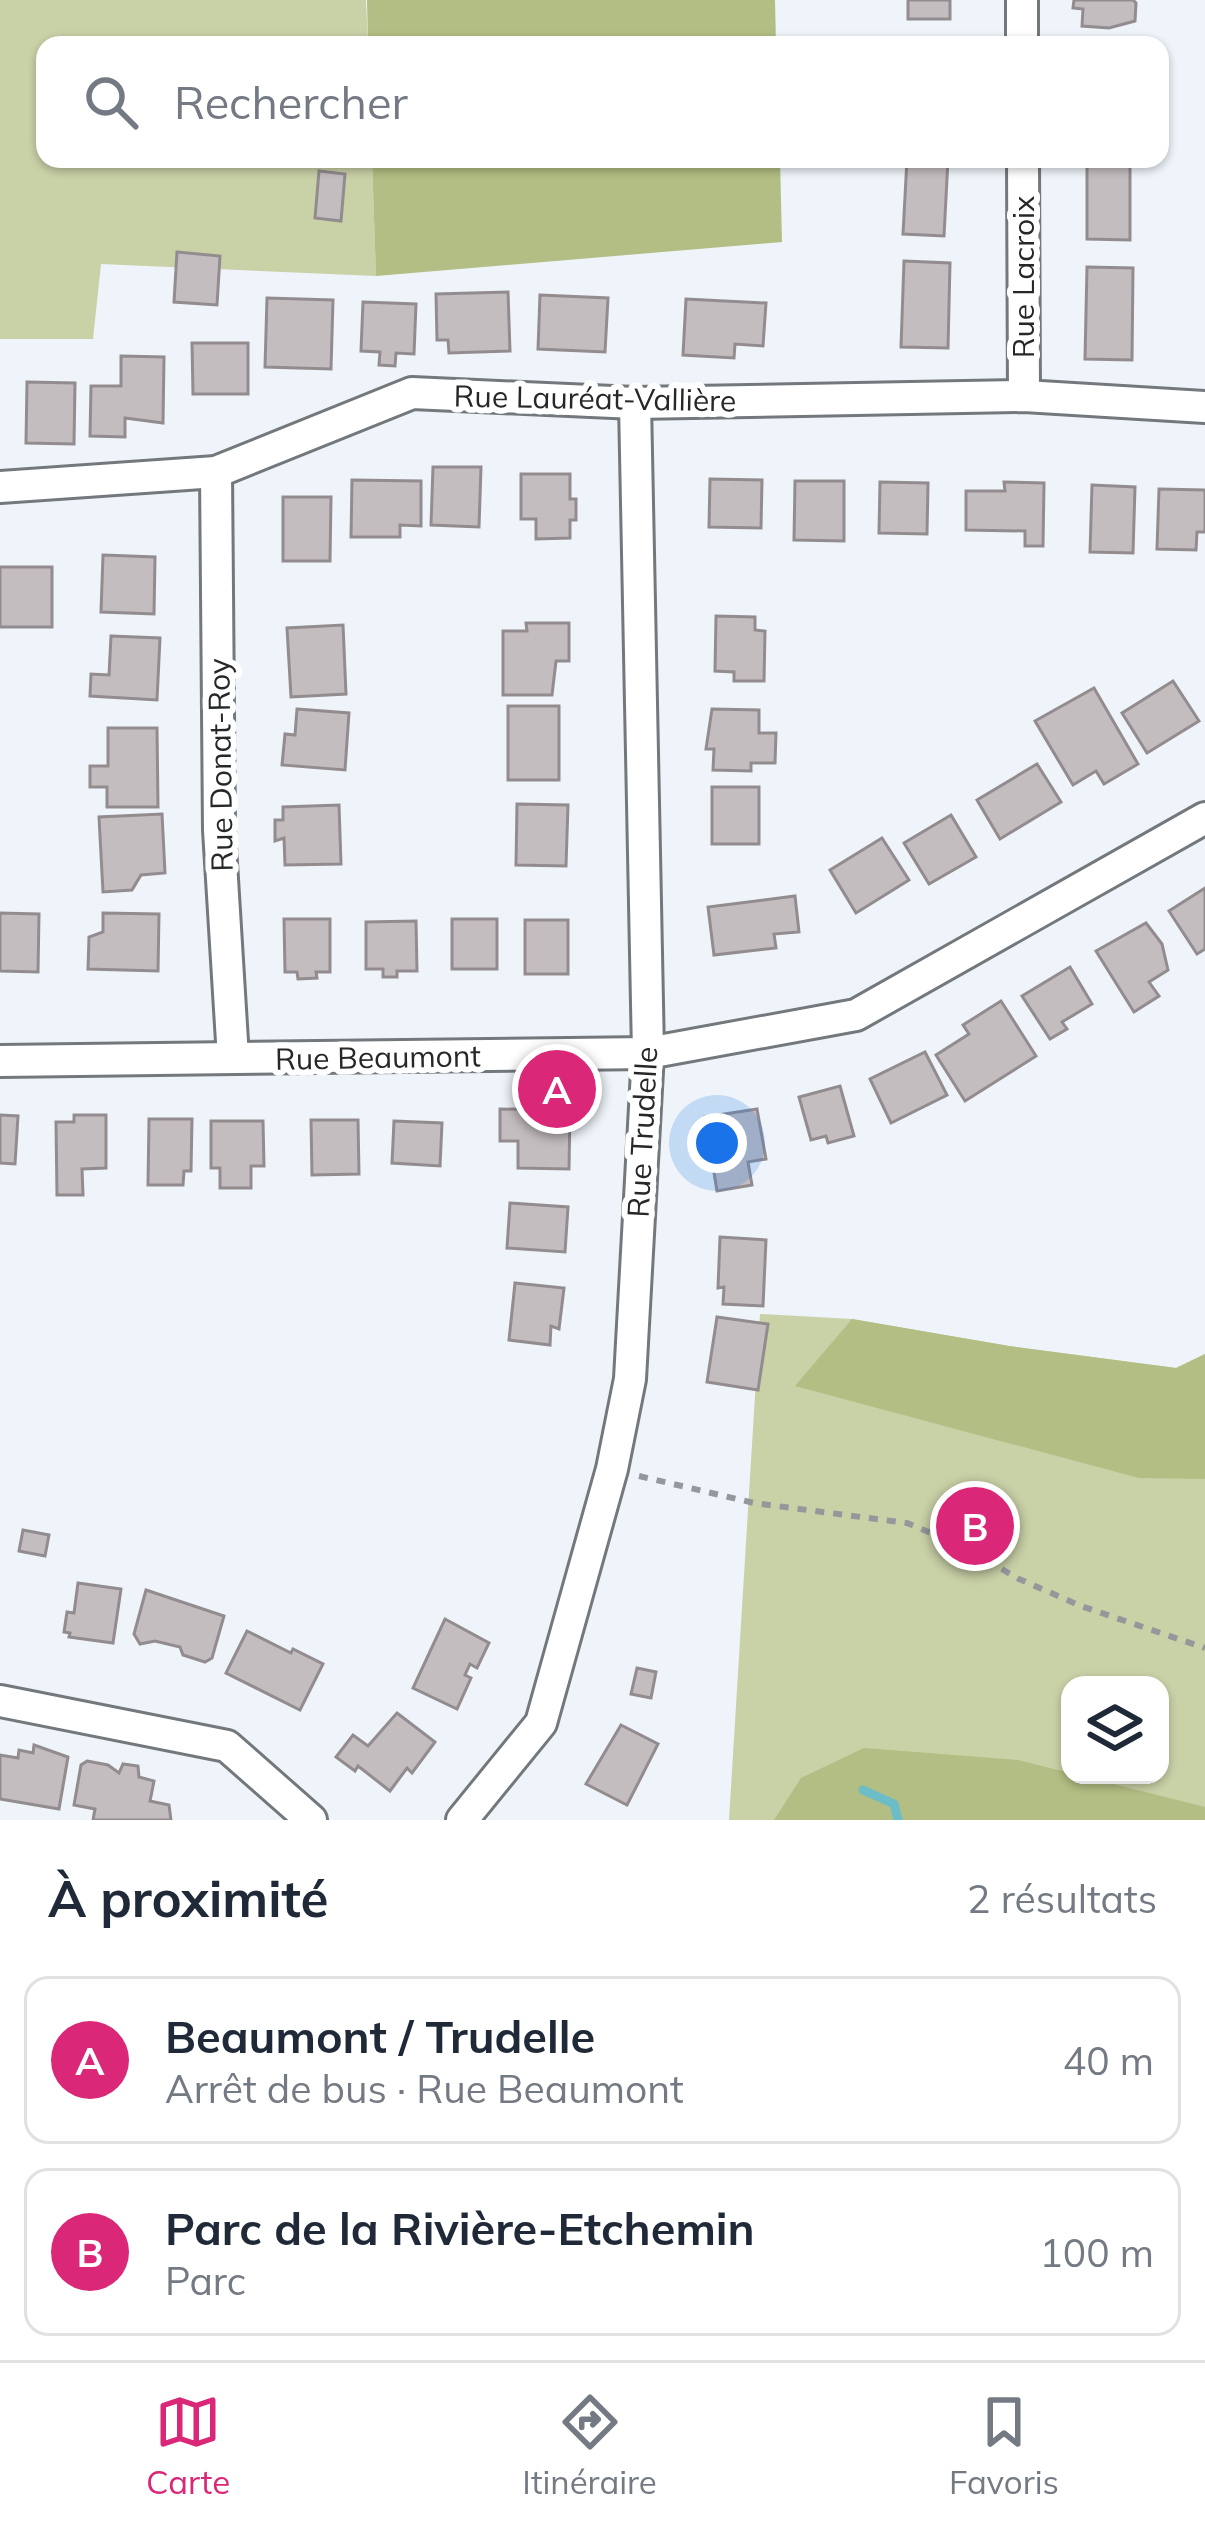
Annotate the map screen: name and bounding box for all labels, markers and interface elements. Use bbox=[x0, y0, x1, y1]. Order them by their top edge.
search box bbox=[36, 36, 1169, 168]
icon: search bbox=[78, 69, 144, 135]
text: Rechercher bbox=[174, 74, 408, 130]
street label: Rue Lacroix bbox=[1004, 196, 1042, 358]
street label: Rue Lauréat-Vallière bbox=[453, 377, 737, 419]
street label: Rue Donat-Roy bbox=[199, 658, 241, 872]
street label: Rue Beaumont bbox=[275, 1036, 481, 1078]
pin: A bbox=[518, 1044, 596, 1134]
street label: Rue Trudelle bbox=[619, 1046, 665, 1218]
your location bbox=[687, 1113, 747, 1173]
pin: B bbox=[936, 1481, 1014, 1571]
map controls bbox=[1061, 1676, 1169, 1784]
button: layers bbox=[1061, 1676, 1169, 1784]
text: À proximité bbox=[48, 1866, 329, 1930]
text: 2 résultats bbox=[967, 1874, 1157, 1923]
text: Beaumont / Trudelle bbox=[165, 2008, 595, 2064]
text: A bbox=[75, 2036, 105, 2085]
text: 40 m bbox=[1063, 2036, 1154, 2085]
text: Arrêt de bus · Rue Beaumont bbox=[165, 2064, 684, 2113]
text: Parc de la Rivière-Etchemin bbox=[165, 2200, 755, 2256]
text: B bbox=[77, 2228, 103, 2277]
text: 100 m bbox=[1039, 2228, 1154, 2277]
text: Parc bbox=[165, 2256, 246, 2305]
tab: Carte bbox=[146, 2389, 230, 2502]
tab: Itinéraire bbox=[522, 2389, 657, 2502]
tab: Favoris bbox=[949, 2389, 1059, 2502]

